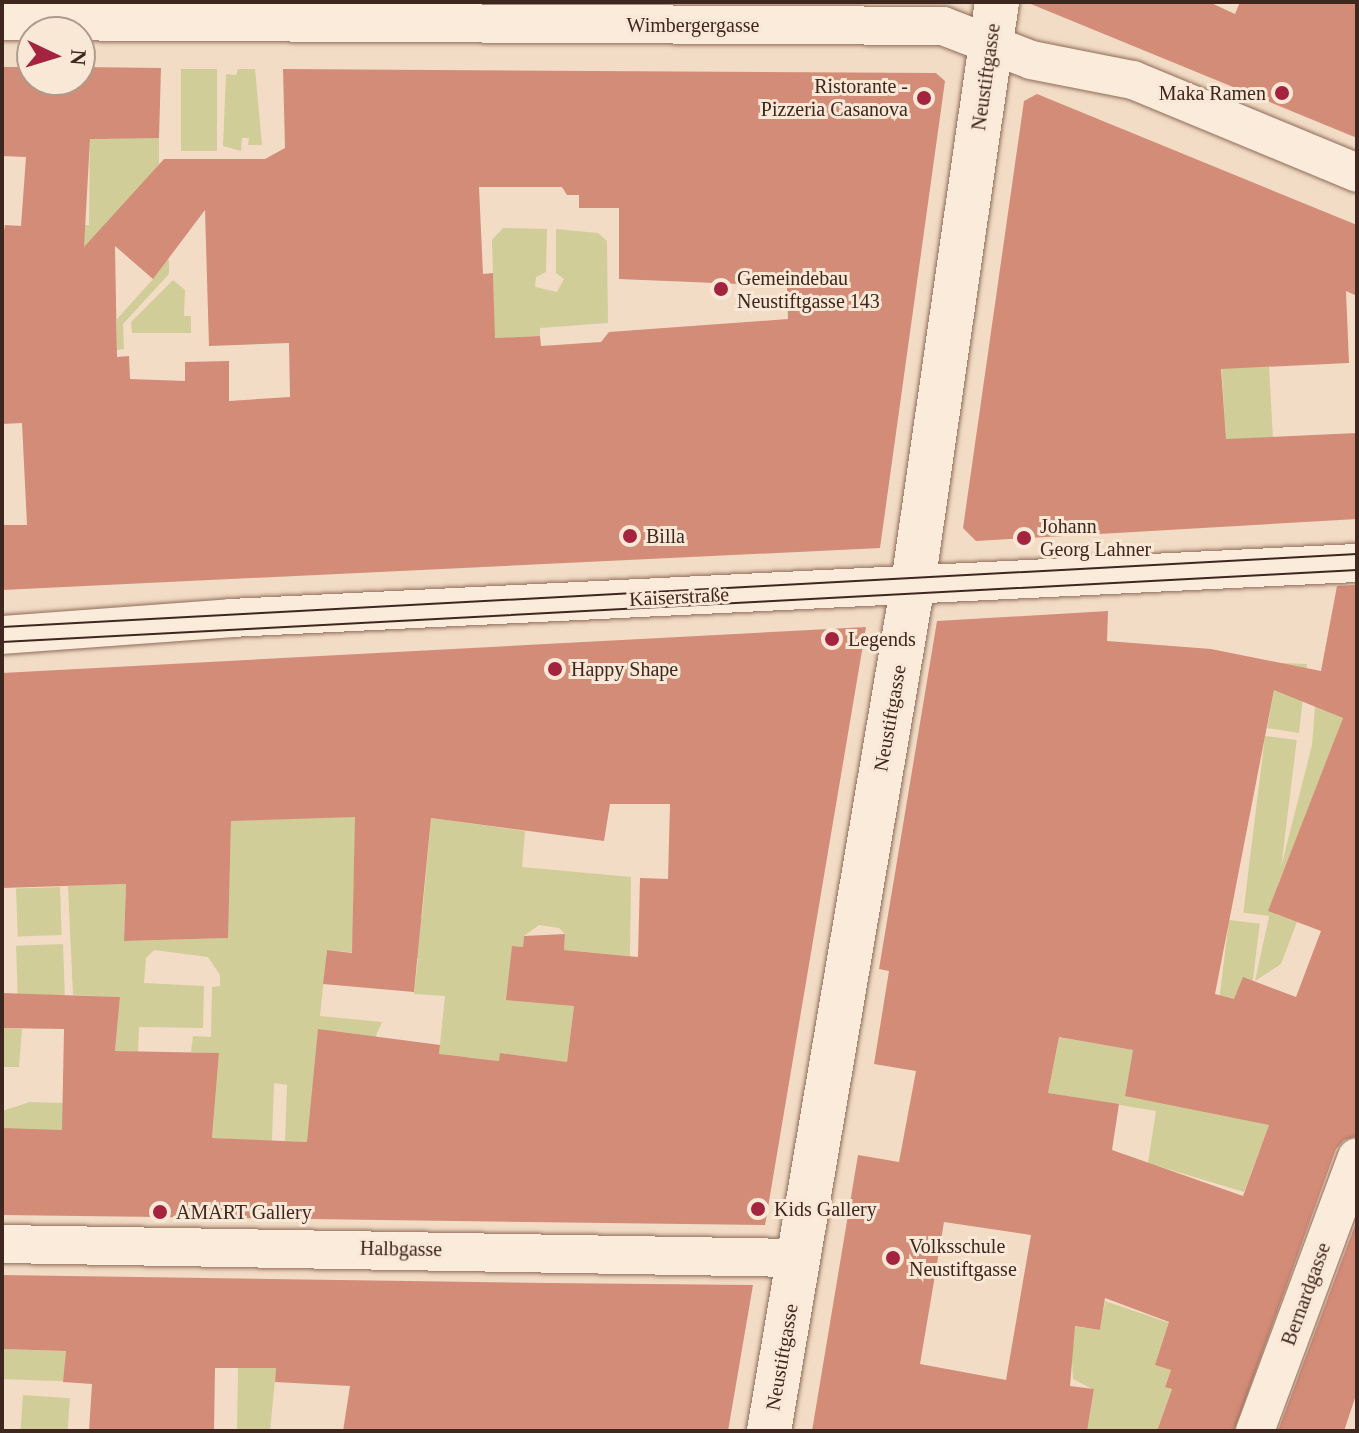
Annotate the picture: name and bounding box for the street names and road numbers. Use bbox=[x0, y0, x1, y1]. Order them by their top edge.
street label: Wimbergergasse bbox=[627, 13, 759, 37]
street label: Neustiftgasse bbox=[967, 22, 1005, 132]
street label: Kaiserstraße bbox=[628, 582, 730, 612]
street label: Neustiftgasse bbox=[869, 663, 911, 773]
street label: Halbgasse bbox=[360, 1236, 442, 1262]
street label: Bernardgasse bbox=[1276, 1239, 1336, 1349]
street label: Neustiftgasse bbox=[761, 1302, 803, 1412]

